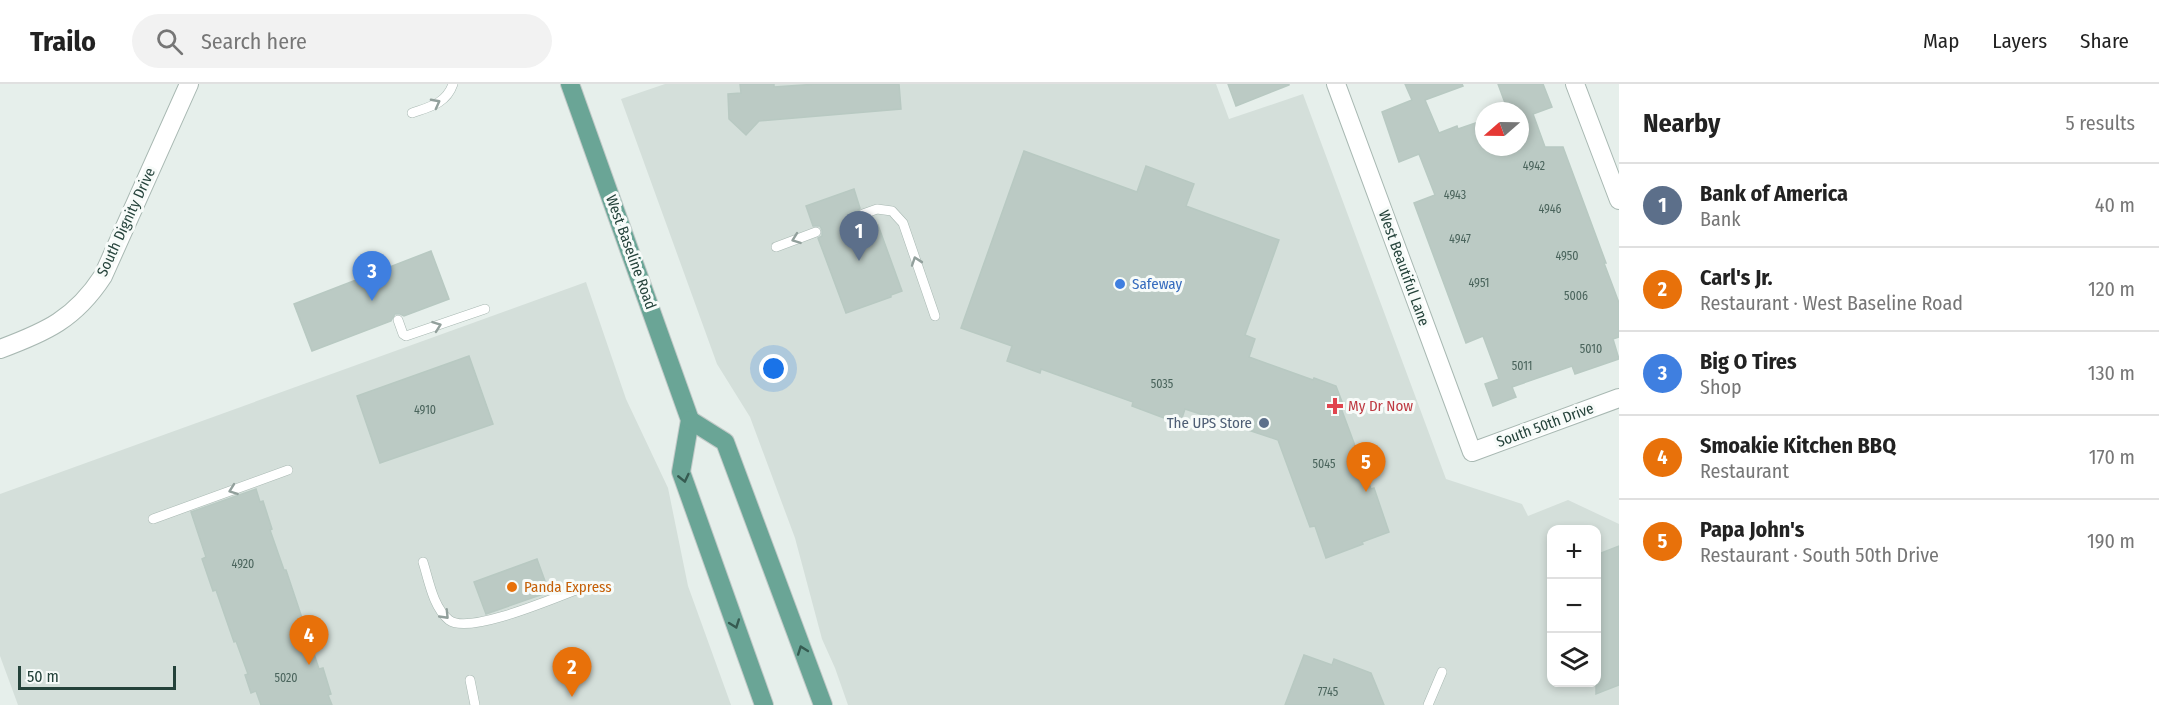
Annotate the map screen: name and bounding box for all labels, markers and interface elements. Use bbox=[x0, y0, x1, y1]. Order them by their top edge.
search box bbox=[132, 14, 552, 68]
text: Trailo bbox=[30, 25, 96, 58]
icon: search bbox=[153, 25, 186, 58]
text: Search here bbox=[201, 28, 307, 55]
text: Map bbox=[1923, 28, 1959, 54]
text: Layers bbox=[1992, 28, 2047, 54]
text: Share bbox=[2080, 28, 2129, 54]
one-way arrow bbox=[430, 99, 440, 110]
north arrow bbox=[1475, 102, 1529, 156]
text: Nearby bbox=[1643, 108, 1720, 139]
text: 5 results bbox=[2065, 111, 2135, 135]
house number: 4942 bbox=[1523, 159, 1545, 173]
street label: South Dignity Drive bbox=[93, 165, 159, 279]
text: Bank of America bbox=[1700, 180, 1848, 207]
house number: 4943 bbox=[1444, 188, 1466, 202]
street label: West Baseline Road bbox=[602, 192, 660, 312]
text: 1 bbox=[1658, 193, 1667, 217]
text: 40 m bbox=[2095, 193, 2135, 217]
house number: 4946 bbox=[1538, 202, 1562, 216]
text: Bank bbox=[1700, 207, 1741, 231]
street label: West Beautiful Lane bbox=[1375, 208, 1433, 328]
pin: 1 bbox=[840, 212, 878, 261]
one-way arrow bbox=[791, 232, 802, 245]
house number: 4947 bbox=[1449, 232, 1471, 246]
house number: 4950 bbox=[1555, 249, 1579, 263]
pin: 3 bbox=[352, 252, 392, 301]
one-way arrow bbox=[910, 256, 923, 267]
text: Carl's Jr. bbox=[1700, 264, 1773, 291]
place label: Safeway bbox=[1132, 275, 1182, 293]
house number: 4951 bbox=[1468, 276, 1490, 290]
marker: Safeway bbox=[1113, 277, 1127, 291]
text: 2 bbox=[1658, 277, 1667, 301]
text: 120 m bbox=[2088, 277, 2135, 301]
house number: 5006 bbox=[1564, 289, 1588, 303]
text: Restaurant · West Baseline Road bbox=[1700, 291, 1963, 315]
one-way arrow bbox=[431, 321, 442, 334]
house number: 5010 bbox=[1580, 342, 1602, 356]
text: Big O Tires bbox=[1700, 348, 1797, 375]
your location bbox=[759, 354, 788, 383]
house number: 5011 bbox=[1512, 359, 1532, 373]
text: 3 bbox=[1658, 361, 1667, 385]
text: 130 m bbox=[2088, 361, 2135, 385]
text: Shop bbox=[1700, 375, 1742, 399]
house number: 5035 bbox=[1151, 377, 1174, 391]
marker: My Dr Now bbox=[1326, 397, 1344, 415]
place label: My Dr Now bbox=[1348, 397, 1413, 415]
street label: South 50th Drive bbox=[1494, 399, 1596, 451]
house number: 4910 bbox=[414, 403, 436, 417]
place label: The UPS Store bbox=[1167, 414, 1252, 432]
marker: The UPS Store bbox=[1257, 416, 1271, 430]
text: Smoakie Kitchen BBQ bbox=[1700, 432, 1896, 459]
pin: 5 bbox=[1346, 442, 1386, 492]
text: 4 bbox=[1657, 445, 1668, 469]
text: 170 m bbox=[2089, 445, 2135, 469]
house number: 5045 bbox=[1313, 457, 1336, 471]
text: Restaurant bbox=[1700, 459, 1789, 483]
one-way arrow bbox=[677, 473, 690, 483]
one-way arrow bbox=[228, 483, 239, 496]
text: Papa John's bbox=[1700, 516, 1804, 543]
map controls bbox=[1547, 525, 1601, 687]
button: + bbox=[1547, 525, 1601, 579]
text: 5 bbox=[1658, 529, 1667, 553]
text: 190 m bbox=[2087, 529, 2135, 553]
text: Restaurant · South 50th Drive bbox=[1700, 543, 1939, 567]
house number: 4920 bbox=[232, 557, 254, 571]
place label: Panda Express bbox=[524, 578, 612, 596]
button: − bbox=[1547, 579, 1601, 633]
marker: Panda Express bbox=[505, 580, 519, 594]
one-way arrow bbox=[438, 608, 449, 618]
pin: 4 bbox=[290, 616, 328, 665]
one-way arrow bbox=[727, 618, 740, 629]
button: layers bbox=[1547, 633, 1601, 687]
one-way arrow bbox=[797, 645, 810, 656]
pin: 2 bbox=[552, 648, 592, 697]
scale bar bbox=[18, 663, 176, 690]
text: 50 m bbox=[27, 667, 59, 686]
house number: 5020 bbox=[274, 671, 298, 685]
house number: 7745 bbox=[1318, 685, 1339, 699]

